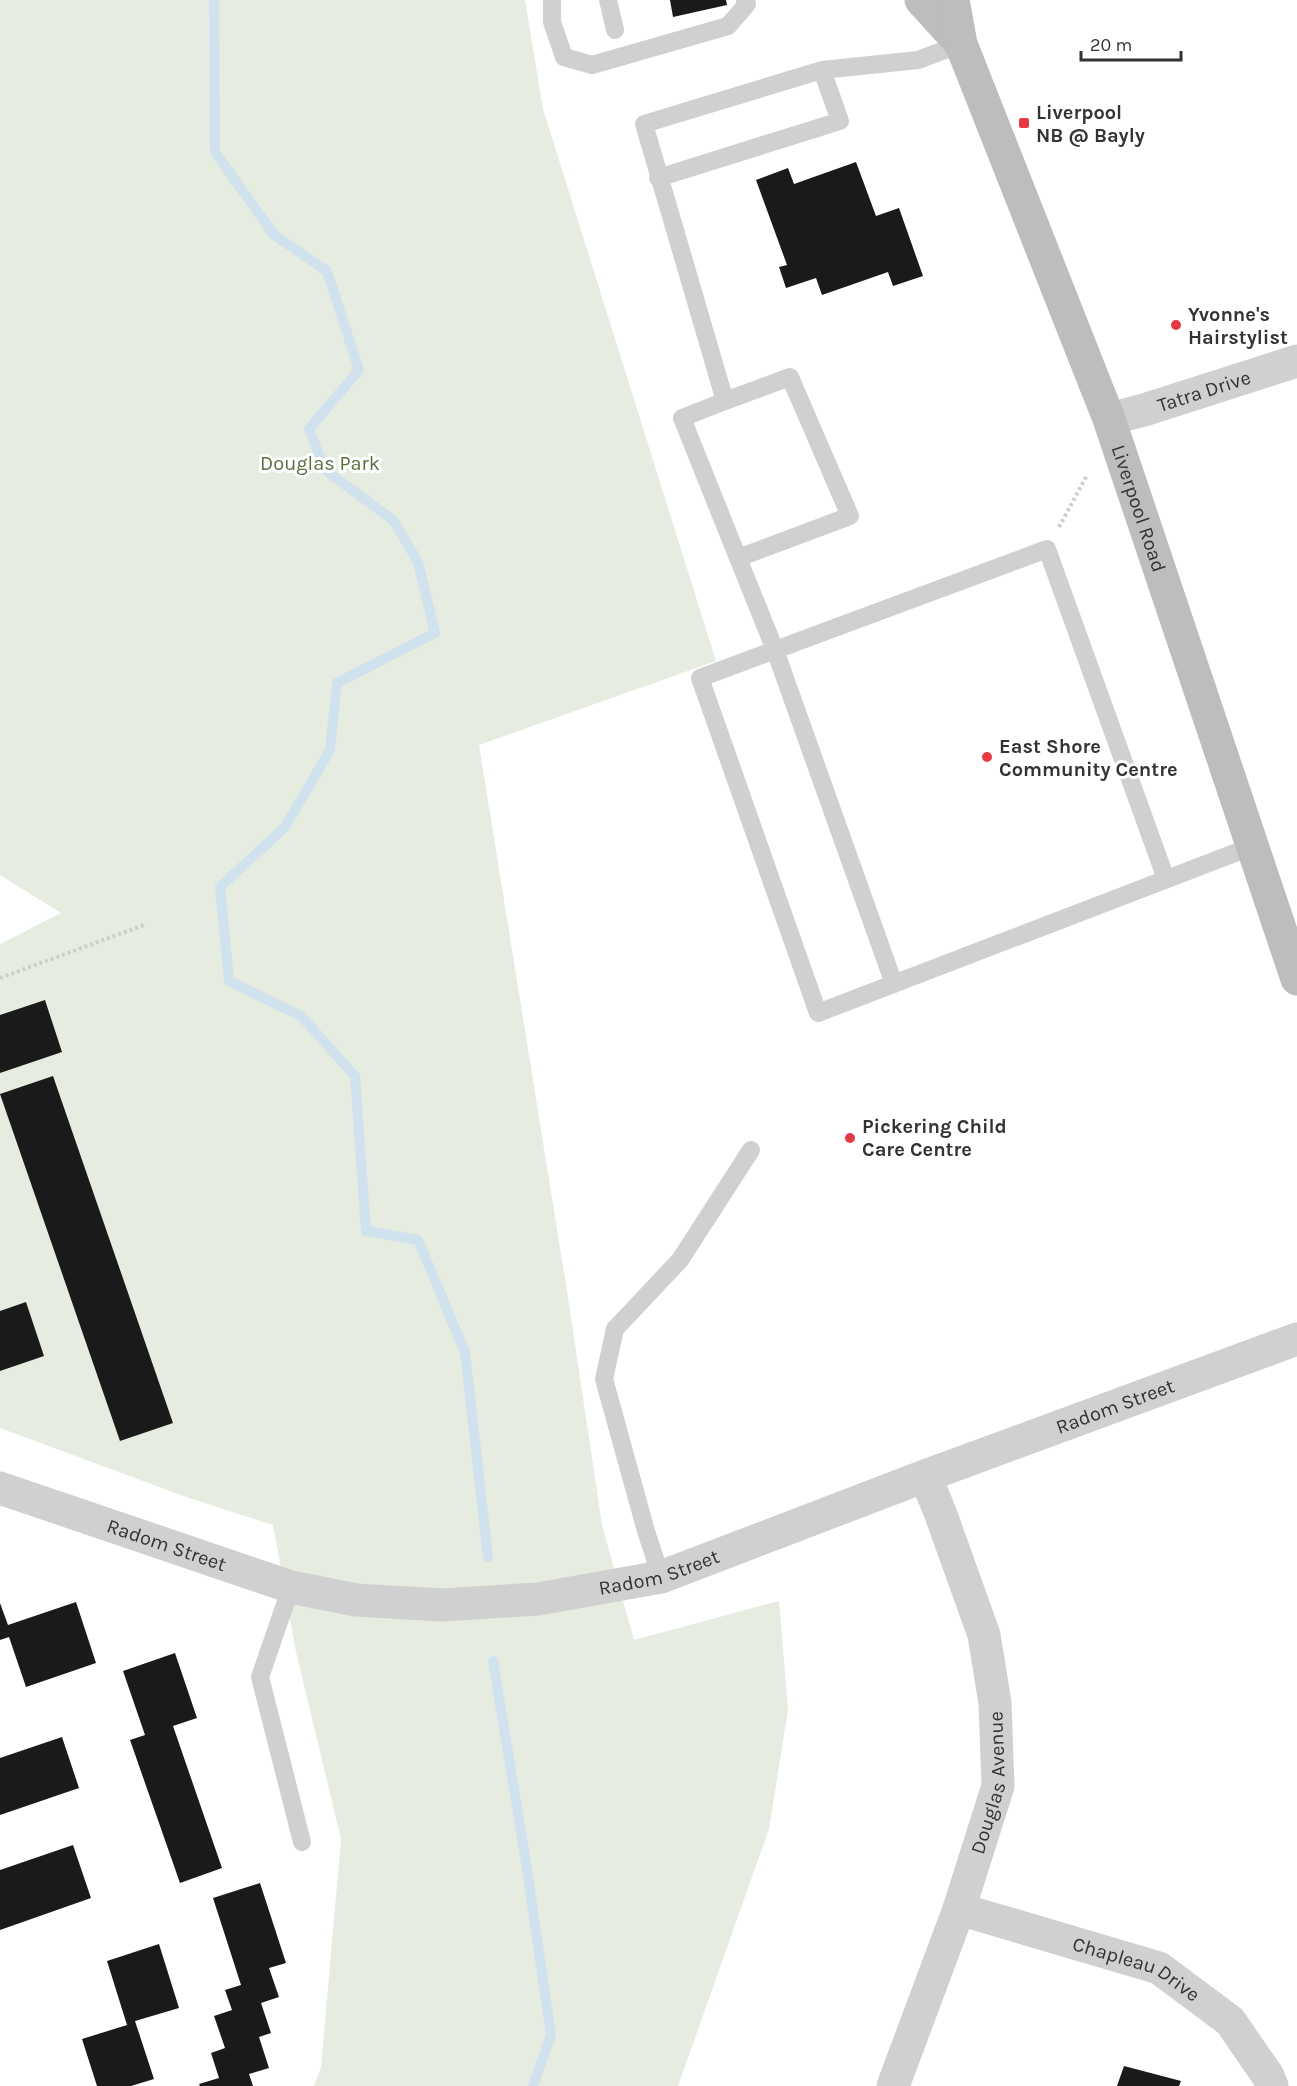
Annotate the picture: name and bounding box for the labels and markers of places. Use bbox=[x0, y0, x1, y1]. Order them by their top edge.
place label: Liverpool NB @ Bayly bbox=[1036, 101, 1145, 147]
marker: Liverpool NB @ Bayly bbox=[1017, 116, 1031, 130]
place label: Yvonne's Hairstylist bbox=[1188, 303, 1288, 349]
marker: Yvonne's Hairstylist bbox=[1169, 318, 1183, 332]
place label: East Shore Community Centre bbox=[999, 735, 1178, 781]
marker: East Shore Community Centre bbox=[980, 750, 994, 764]
place label: Pickering Child Care Centre bbox=[862, 1115, 1007, 1161]
marker: Pickering Child Care Centre bbox=[843, 1131, 857, 1145]

